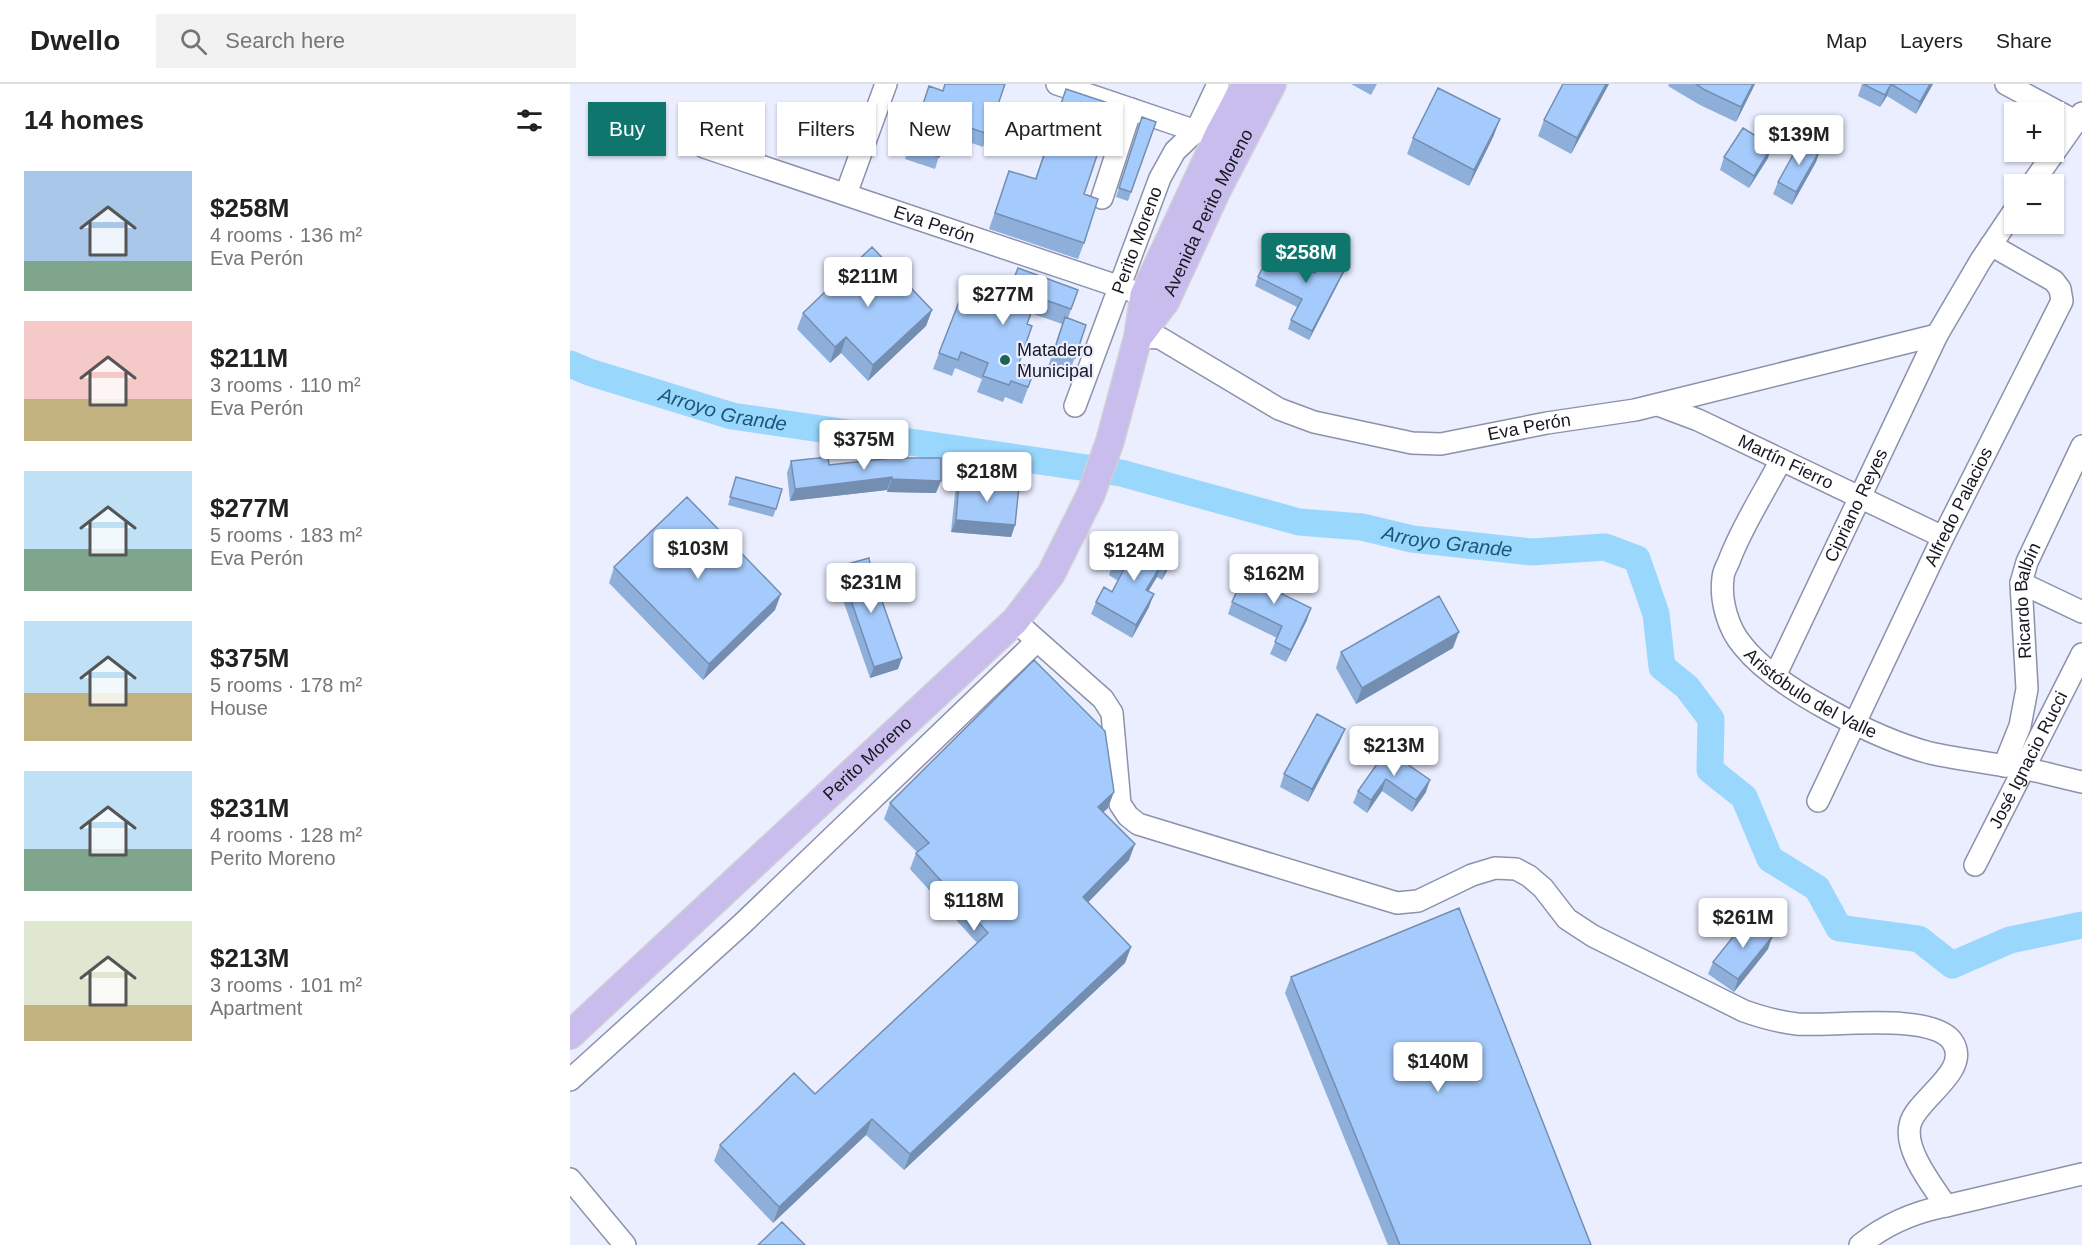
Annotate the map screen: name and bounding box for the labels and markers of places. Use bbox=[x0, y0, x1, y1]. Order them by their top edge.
pin: $139M bbox=[1757, 115, 1841, 166]
pin: $258M bbox=[1264, 233, 1348, 284]
pin: $211M bbox=[826, 257, 910, 308]
pin: $277M bbox=[961, 275, 1045, 326]
place label: Matadero Municipal bbox=[1017, 340, 1093, 381]
marker: Matadero Municipal bbox=[998, 353, 1012, 367]
pin: $375M bbox=[822, 420, 906, 471]
pin: $218M bbox=[945, 452, 1029, 503]
pin: $103M bbox=[656, 529, 740, 580]
pin: $124M bbox=[1092, 531, 1176, 582]
pin: $162M bbox=[1232, 554, 1316, 605]
pin: $231M bbox=[829, 563, 913, 614]
pin: $213M bbox=[1352, 726, 1436, 777]
pin: $118M bbox=[932, 881, 1016, 932]
pin: $261M bbox=[1701, 898, 1785, 949]
pin: $140M bbox=[1396, 1042, 1480, 1093]

